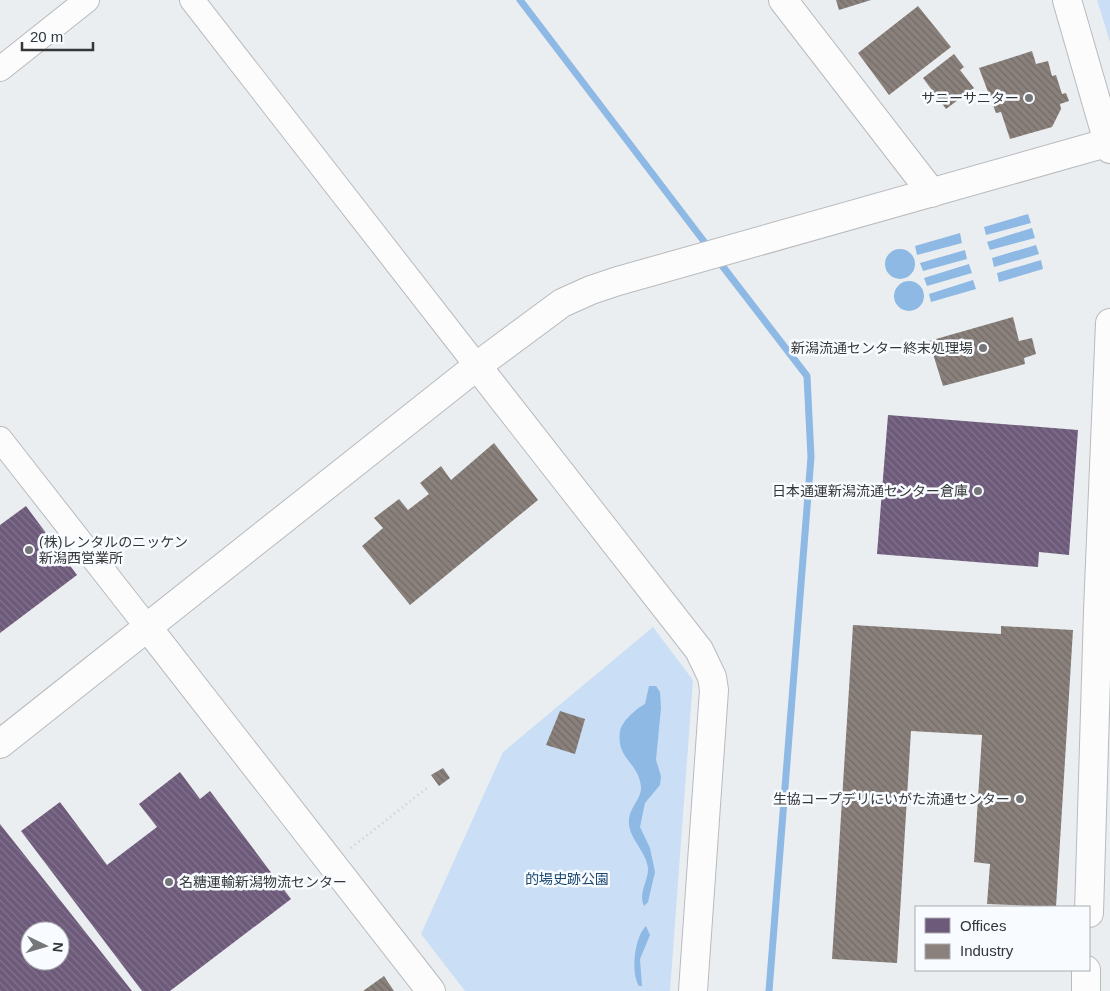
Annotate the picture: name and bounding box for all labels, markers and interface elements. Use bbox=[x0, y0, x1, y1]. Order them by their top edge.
scale bar bbox=[22, 20, 94, 52]
text: 20 m bbox=[30, 28, 63, 45]
place label: サニーサニター bbox=[921, 90, 1019, 106]
marker: サニーサニター bbox=[1023, 92, 1035, 104]
place label: 新潟流通センター終末処理場 bbox=[791, 340, 973, 356]
marker: 新潟流通センター終末処理場 bbox=[977, 342, 989, 354]
place label: 日本通運新潟流通センター倉庫 bbox=[772, 483, 968, 499]
marker: 日本通運新潟流通センター倉庫 bbox=[972, 485, 984, 497]
place label: (株)レンタルのニッケン 新潟西営業所 bbox=[39, 534, 188, 566]
marker: (株)レンタルのニッケン 新潟西営業所 bbox=[23, 544, 35, 556]
place label: 生協コープデリにいがた流通センター bbox=[773, 791, 1010, 807]
marker: 生協コープデリにいがた流通センター bbox=[1014, 793, 1026, 805]
park label: 的場史跡公園 bbox=[525, 871, 609, 887]
place label: 名糖運輸新潟物流センター bbox=[179, 874, 347, 890]
marker: 名糖運輸新潟物流センター bbox=[163, 876, 175, 888]
legend bbox=[915, 906, 1090, 971]
text: Offices bbox=[960, 917, 1006, 934]
north arrow bbox=[20, 921, 70, 971]
text: N bbox=[50, 941, 66, 953]
text: Industry bbox=[960, 942, 1014, 959]

